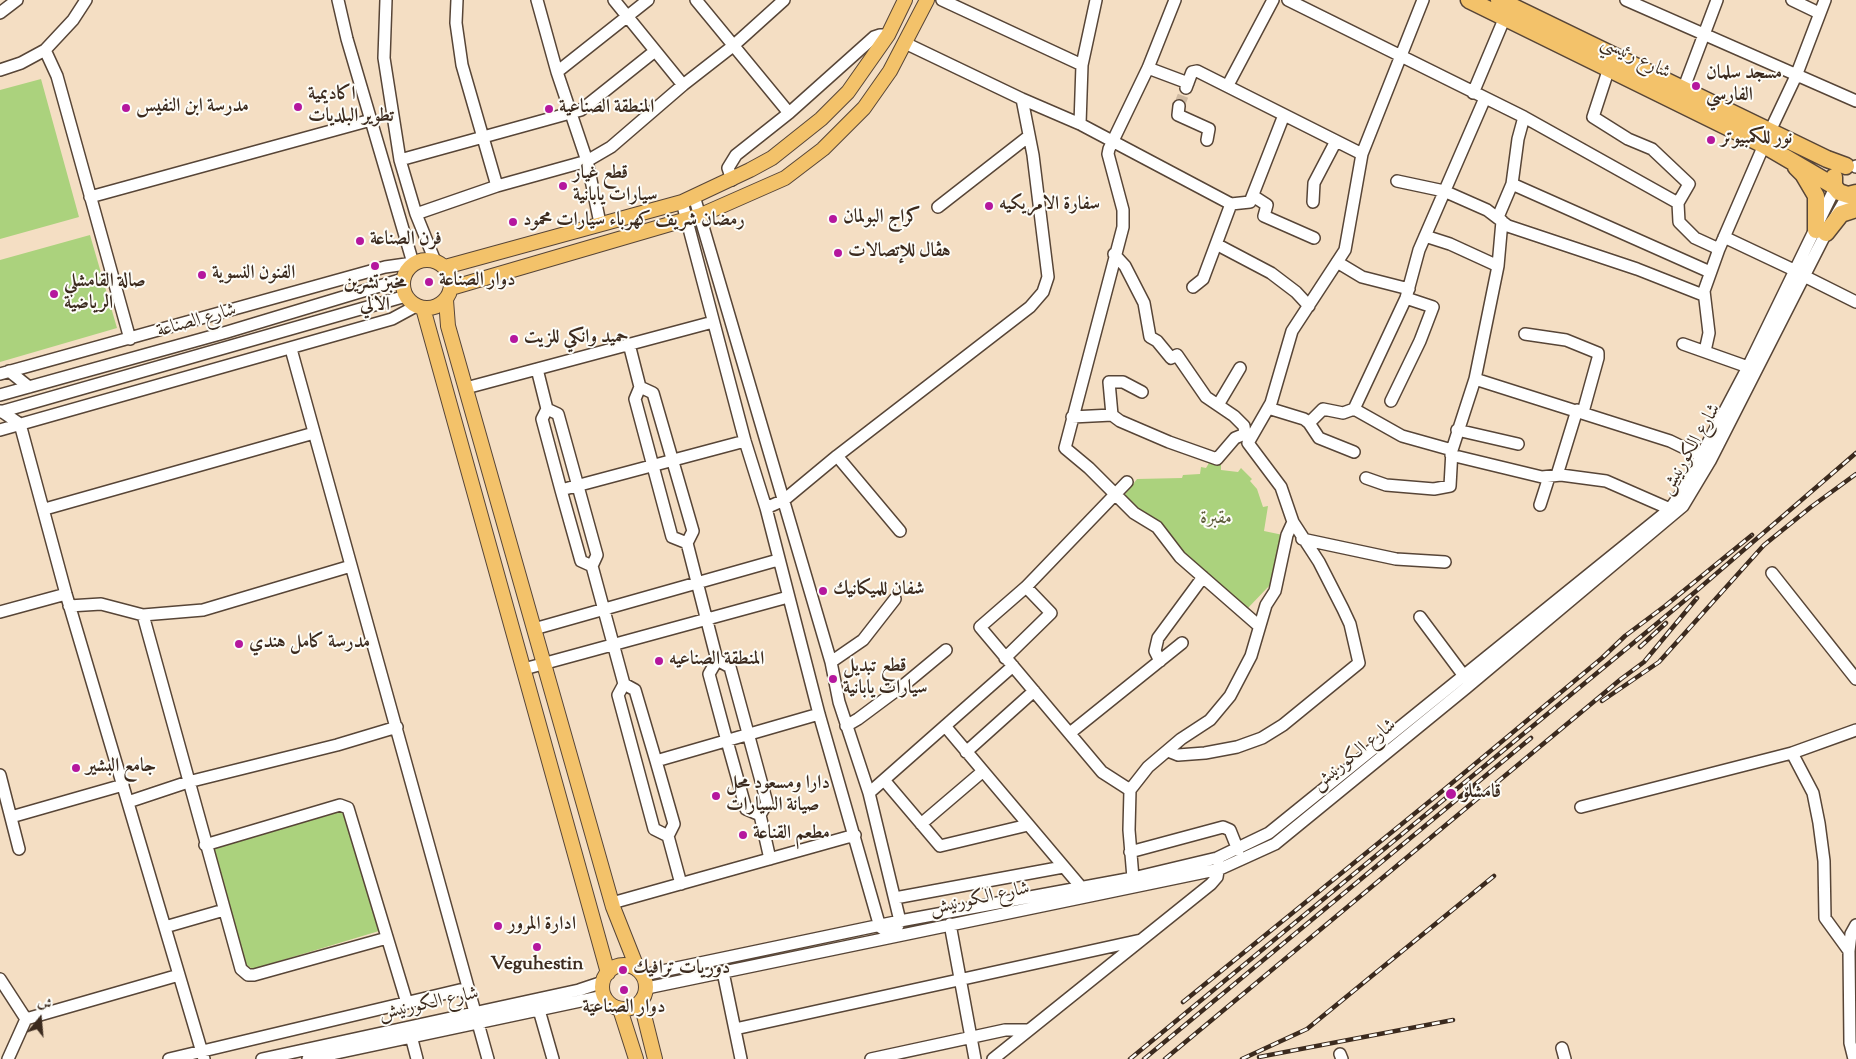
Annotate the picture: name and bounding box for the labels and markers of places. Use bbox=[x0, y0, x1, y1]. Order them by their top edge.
place label: مسجد سلمان الفارسي bbox=[1706, 64, 1782, 108]
marker: مسجد سلمان الفارسي bbox=[1690, 80, 1702, 92]
place label: اكاديمية تطوير البلديات bbox=[308, 85, 394, 129]
place label: مدرسة ابن النفيس bbox=[136, 97, 249, 119]
place label: المنطقة الصناعية bbox=[559, 98, 654, 120]
marker: اكاديمية تطوير البلديات bbox=[292, 101, 304, 113]
marker: مدرسة ابن النفيس bbox=[120, 102, 132, 114]
marker: المنطقة الصناعية bbox=[543, 103, 555, 115]
place label: نور للكمبيوتر bbox=[1721, 129, 1792, 151]
marker: نور للكمبيوتر bbox=[1705, 134, 1717, 146]
place label: قطع غيار سيارات يابانية bbox=[573, 164, 658, 208]
marker: قطع غيار سيارات يابانية bbox=[557, 180, 569, 192]
place label: سفارة الامريكيه bbox=[999, 195, 1100, 217]
marker: سفارة الامريكيه bbox=[983, 200, 995, 212]
place label: كراج البولمان bbox=[843, 208, 920, 230]
place label: رمضان شريف كهرباء سيارات محمود bbox=[523, 211, 745, 233]
marker: كراج البولمان bbox=[827, 213, 839, 225]
marker: رمضان شريف كهرباء سيارات محمود bbox=[507, 216, 519, 228]
place label: فرن الصناعة bbox=[370, 230, 442, 252]
marker: فرن الصناعة bbox=[354, 235, 366, 247]
place label: هڤال للإتصالات bbox=[848, 242, 951, 264]
marker: هڤال للإتصالات bbox=[832, 247, 844, 259]
marker: مخبز تشرين الالي bbox=[369, 260, 381, 272]
place label: الفنون النسوية bbox=[212, 264, 295, 286]
marker: الفنون النسوية bbox=[196, 269, 208, 281]
place label: دوار الصناعة bbox=[439, 271, 516, 293]
place label: صالة القامشلي الرياضية bbox=[64, 272, 146, 316]
place label: مخبز تشرين الالي bbox=[343, 274, 407, 318]
marker: دوار الصناعة bbox=[423, 276, 435, 288]
marker: صالة القامشلي الرياضية bbox=[48, 288, 60, 300]
place label: حميد وانكي للزيت bbox=[524, 328, 629, 350]
marker: حميد وانكي للزيت bbox=[508, 333, 520, 345]
place label: شفان للميكانيك bbox=[833, 580, 925, 602]
marker: شفان للميكانيك bbox=[817, 585, 829, 597]
place label: مدرسة كامل هندي bbox=[249, 633, 370, 655]
marker: مدرسة كامل هندي bbox=[233, 638, 245, 650]
place label: المنطقة الصناعيه bbox=[669, 650, 764, 672]
marker: المنطقة الصناعيه bbox=[653, 655, 665, 667]
place label: قطع تبديل سيارات يابانية bbox=[843, 657, 928, 701]
marker: قطع تبديل سيارات يابانية bbox=[827, 673, 839, 685]
place label: جامع البشير bbox=[86, 757, 156, 779]
marker: جامع البشير bbox=[70, 762, 82, 774]
place label: دارا ومسعود محل صيانة السيارات bbox=[726, 774, 830, 818]
place label: قامشلۆ bbox=[1462, 783, 1501, 805]
marker: قامشلۆ bbox=[1444, 787, 1458, 801]
marker: دارا ومسعود محل صيانة السيارات bbox=[710, 790, 722, 802]
place label: مطعم القناعة bbox=[753, 824, 830, 846]
marker: مطعم القناعة bbox=[737, 829, 749, 841]
place label: ادارة المرور bbox=[508, 915, 576, 937]
marker: ادارة المرور bbox=[492, 920, 504, 932]
marker: Veguhestin bbox=[531, 941, 543, 953]
place label: Veguhestin bbox=[491, 955, 583, 977]
place label: دوريات ترافيك bbox=[633, 959, 730, 981]
marker: دوريات ترافيك bbox=[617, 964, 629, 976]
marker: دوار الصناعية bbox=[618, 984, 630, 996]
place label: دوار الصناعية bbox=[583, 998, 665, 1020]

